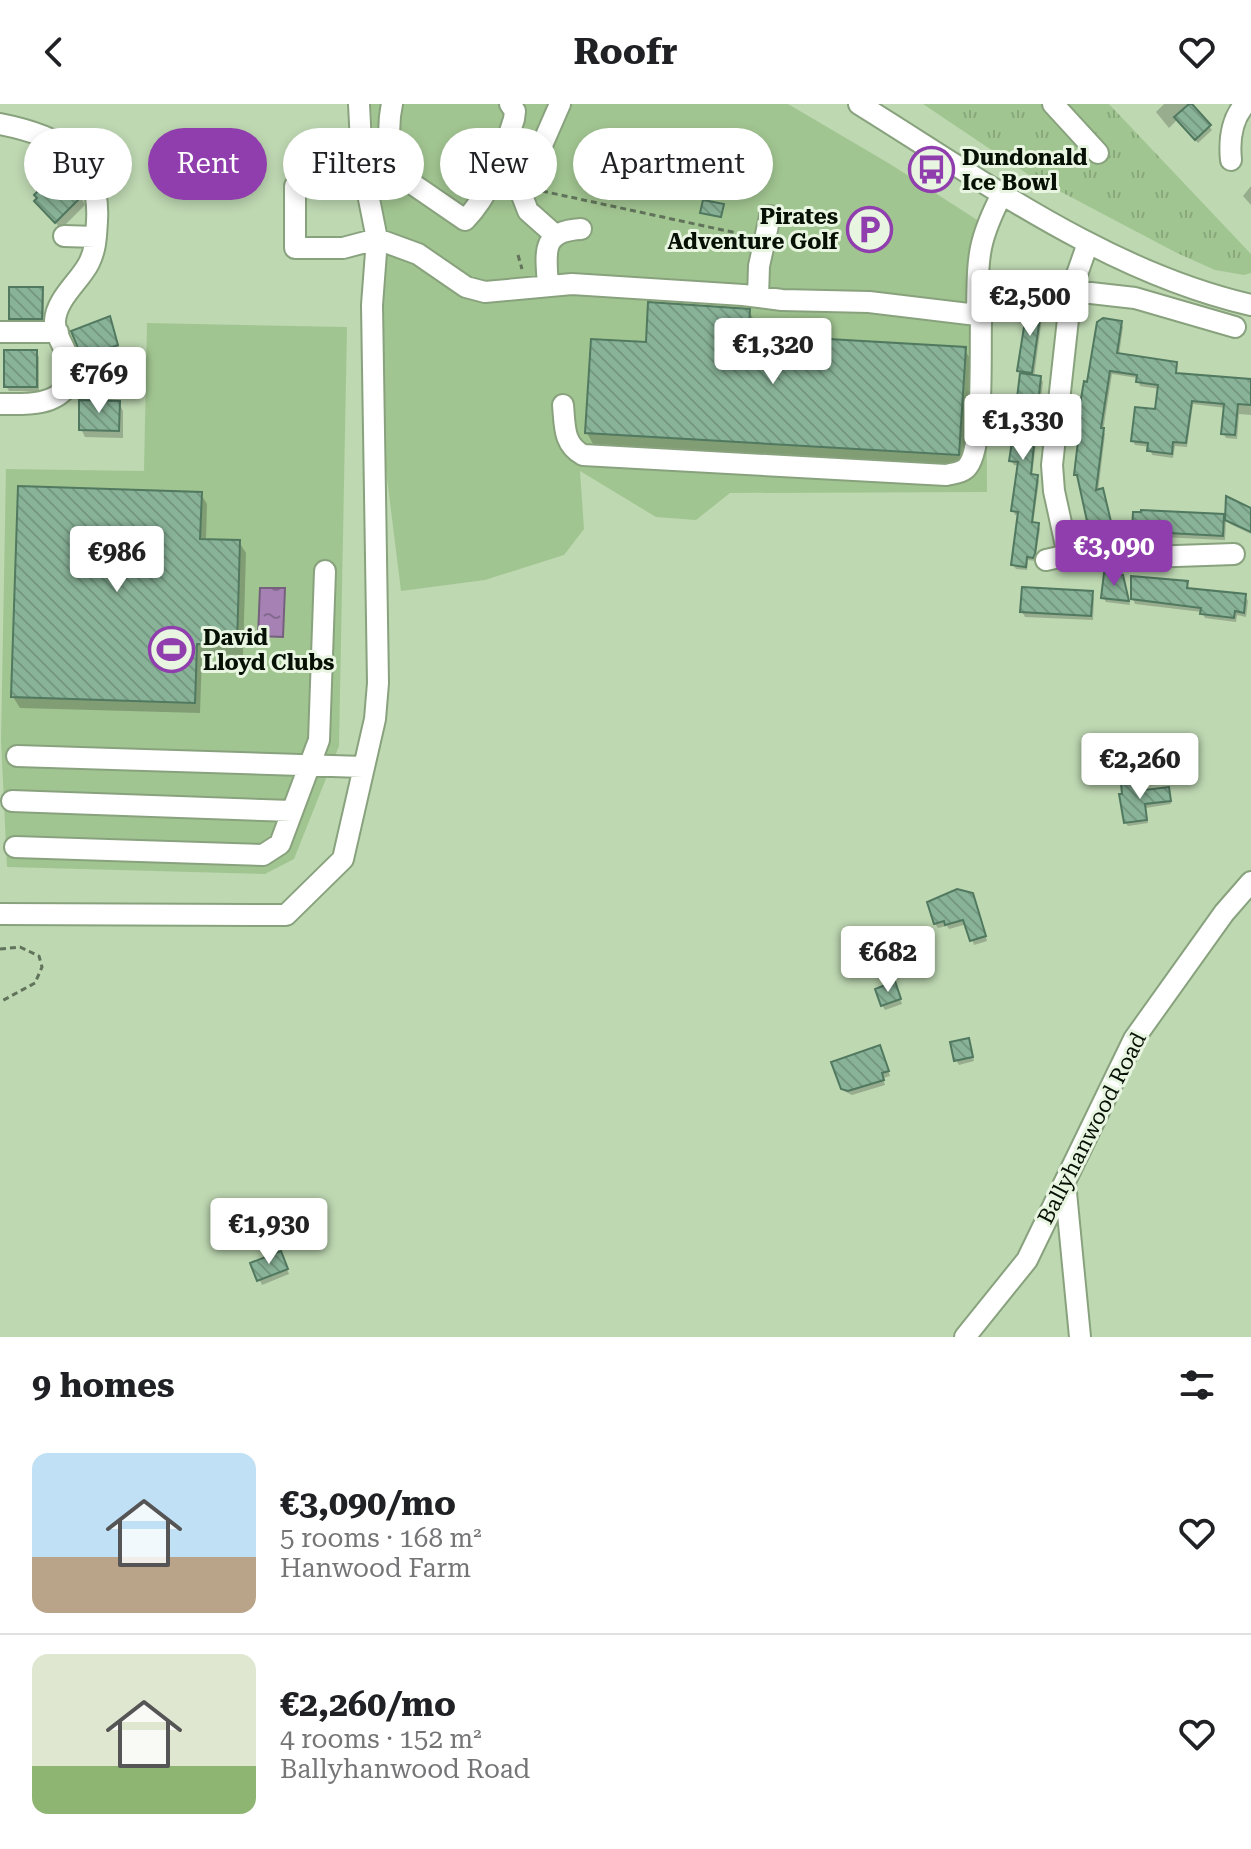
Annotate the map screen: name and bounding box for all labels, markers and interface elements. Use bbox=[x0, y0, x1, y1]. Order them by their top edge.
icon: back bbox=[32, 30, 76, 74]
icon: heart bbox=[1175, 30, 1219, 74]
text: Roofr bbox=[573, 31, 678, 73]
chip: Buy bbox=[24, 128, 132, 200]
chip: Rent bbox=[148, 128, 267, 200]
chip: Filters bbox=[283, 128, 424, 200]
chip: New bbox=[440, 128, 557, 200]
chip: Apartment bbox=[573, 128, 773, 200]
place label: Dundonald Ice Bowl bbox=[962, 145, 1088, 195]
bus stop icon: Dundonald Ice Bowl bbox=[907, 146, 955, 194]
place label: Pirates Adventure Golf bbox=[667, 204, 839, 254]
parking icon: Pirates Adventure Golf bbox=[845, 205, 893, 253]
pin: €2,500 bbox=[965, 270, 1095, 338]
text: €2,500 bbox=[989, 281, 1071, 311]
pin: €1,320 bbox=[708, 318, 838, 386]
text: €1,320 bbox=[732, 329, 814, 359]
pin: €769 bbox=[52, 347, 146, 415]
text: €769 bbox=[70, 358, 128, 388]
pin: €1,330 bbox=[958, 394, 1088, 462]
text: €1,330 bbox=[982, 405, 1064, 435]
pin: €3,090 bbox=[1049, 520, 1179, 588]
pin: €986 bbox=[70, 526, 164, 594]
text: €3,090 bbox=[1073, 531, 1155, 561]
text: €986 bbox=[88, 537, 146, 567]
place label: David Lloyd Clubs bbox=[203, 625, 334, 675]
sports icon: David Lloyd Clubs bbox=[148, 626, 196, 674]
pin: €2,260 bbox=[1075, 733, 1205, 801]
text: €2,260 bbox=[1099, 744, 1181, 774]
pin: €682 bbox=[841, 926, 935, 994]
text: €682 bbox=[859, 937, 917, 967]
street label: Ballyhanwood Road bbox=[1033, 1028, 1151, 1228]
pin: €1,930 bbox=[204, 1198, 334, 1266]
text: €1,930 bbox=[228, 1209, 310, 1239]
icon: filters bbox=[1175, 1363, 1219, 1407]
text: 9 homes bbox=[32, 1365, 175, 1405]
text: €3,090/mo bbox=[280, 1483, 456, 1523]
icon: home bbox=[96, 1485, 192, 1581]
icon: heart bbox=[1175, 1511, 1219, 1555]
text: 5 rooms · 168 m² bbox=[280, 1523, 482, 1553]
text: Hanwood Farm bbox=[280, 1553, 471, 1583]
text: €2,260/mo bbox=[280, 1684, 456, 1724]
icon: home bbox=[96, 1686, 192, 1782]
icon: heart bbox=[1175, 1712, 1219, 1756]
text: 4 rooms · 152 m² bbox=[280, 1724, 482, 1754]
text: Ballyhanwood Road bbox=[280, 1754, 530, 1784]

